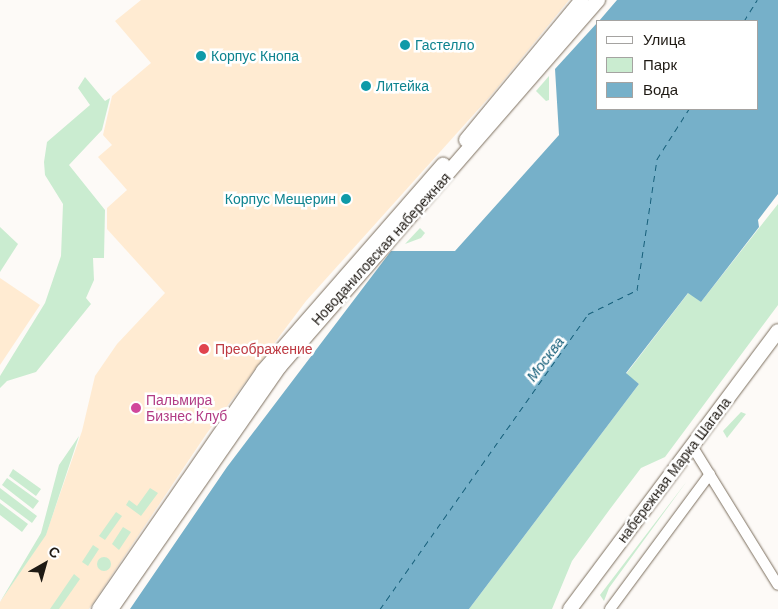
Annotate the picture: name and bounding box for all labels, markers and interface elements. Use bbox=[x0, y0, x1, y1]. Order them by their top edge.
legend bbox=[596, 20, 758, 110]
text: Улица bbox=[643, 31, 686, 48]
place label: Гастелло bbox=[415, 37, 474, 53]
marker: Гастелло bbox=[399, 39, 411, 51]
place label: Корпус Кнопа bbox=[211, 48, 299, 64]
marker: Корпус Кнопа bbox=[195, 50, 207, 62]
text: Парк bbox=[643, 56, 677, 73]
place label: Литейка bbox=[376, 78, 429, 94]
marker: Литейка bbox=[360, 80, 372, 92]
text: Вода bbox=[643, 81, 678, 98]
street label: Новоданиловская набережная bbox=[308, 169, 454, 329]
place label: Корпус Мещерин bbox=[225, 191, 336, 207]
marker: Корпус Мещерин bbox=[340, 193, 352, 205]
water label: Москва bbox=[522, 333, 568, 385]
place label: Преображение bbox=[215, 341, 313, 357]
marker: Преображение bbox=[197, 342, 211, 356]
place label: Пальмира Бизнес Клуб bbox=[146, 392, 227, 424]
street label: набережная Марка Шагала bbox=[614, 394, 734, 546]
marker: Пальмира Бизнес Клуб bbox=[130, 402, 142, 414]
north arrow bbox=[20, 539, 70, 589]
text: С bbox=[45, 543, 63, 562]

